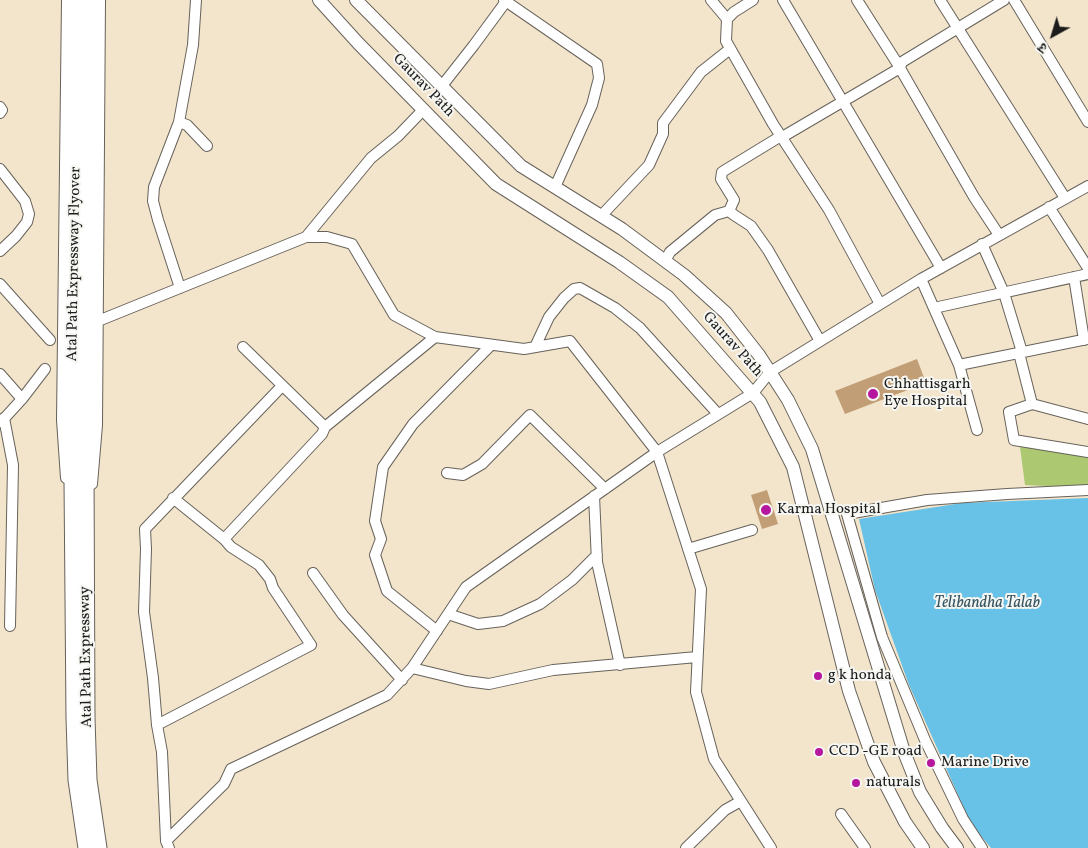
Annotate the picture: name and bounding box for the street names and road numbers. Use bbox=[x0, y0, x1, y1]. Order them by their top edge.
street label: Gaurav Path bbox=[388, 51, 458, 121]
street label: Atal Path Expressway Flyover bbox=[64, 167, 86, 361]
street label: Gaurav Path bbox=[698, 309, 766, 381]
street label: Atal Path Expressway bbox=[77, 586, 97, 728]

